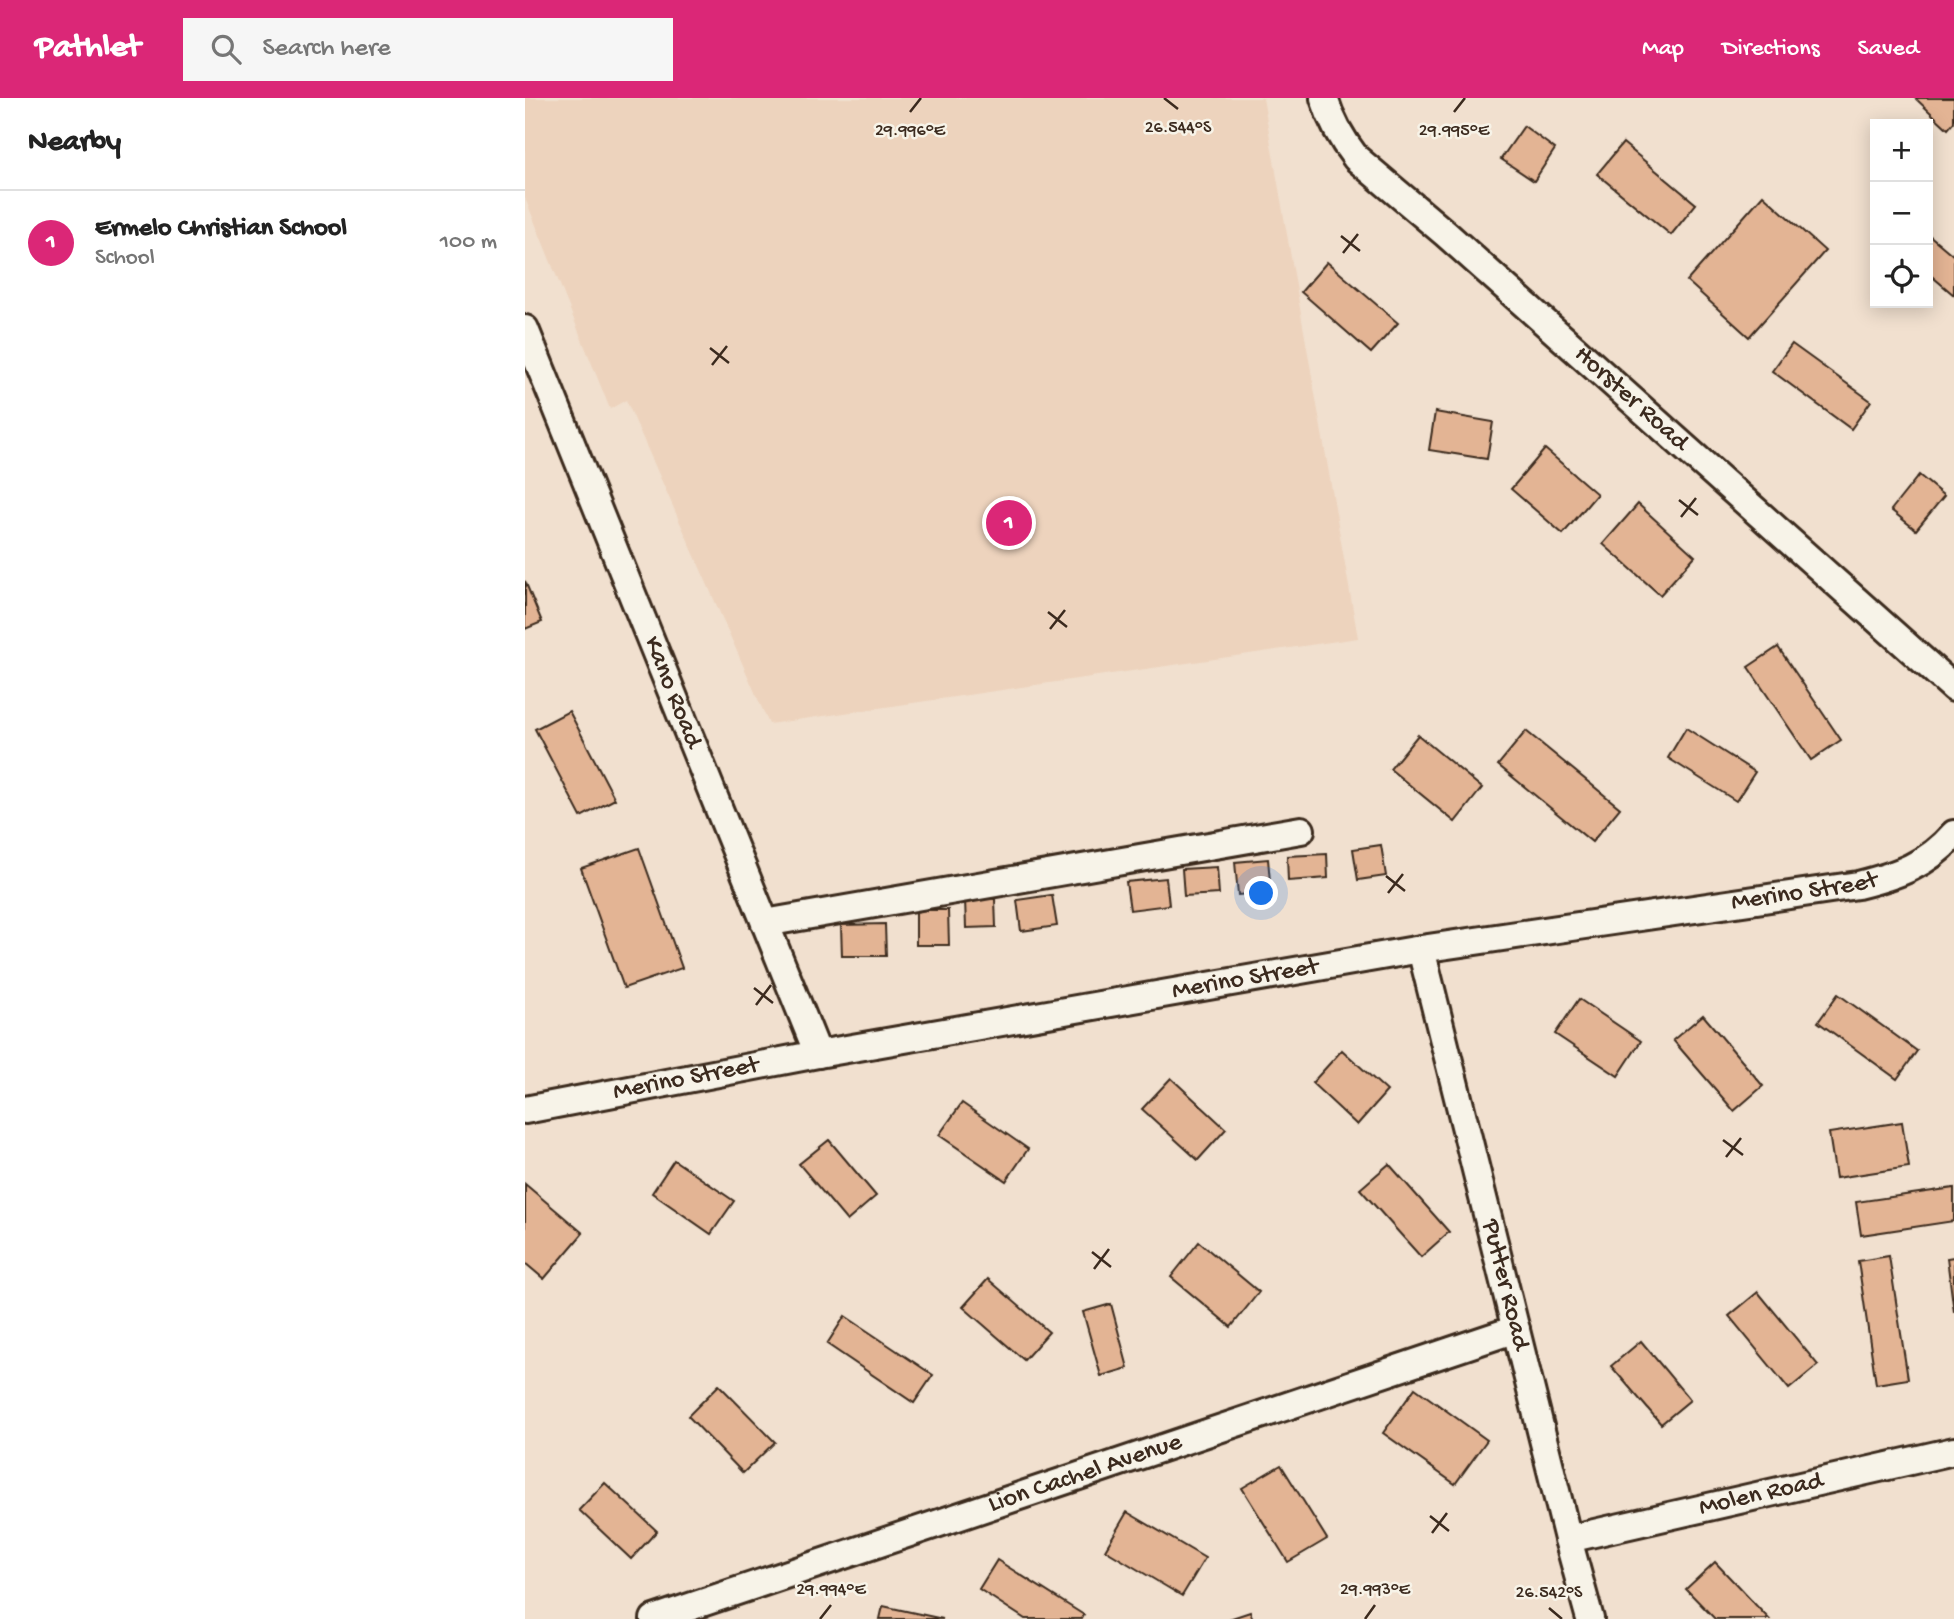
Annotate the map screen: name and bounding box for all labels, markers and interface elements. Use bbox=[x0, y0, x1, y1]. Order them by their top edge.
search box bbox=[183, 18, 673, 81]
text: Pathlet bbox=[35, 30, 141, 68]
icon: search bbox=[207, 30, 245, 68]
text: Search here bbox=[263, 34, 391, 65]
text: Map bbox=[1642, 35, 1684, 64]
text: Directions bbox=[1722, 35, 1820, 64]
text: Saved bbox=[1858, 35, 1919, 64]
text: 26.544°S bbox=[1145, 118, 1212, 139]
map controls bbox=[1870, 119, 1933, 308]
button: + bbox=[1870, 119, 1933, 182]
text: 29.996°E bbox=[875, 121, 946, 142]
text: 29.995°E bbox=[1419, 121, 1490, 142]
text: Nearby bbox=[28, 126, 121, 161]
button: − bbox=[1870, 182, 1933, 245]
text: Ermelo Christian School bbox=[95, 214, 347, 245]
text: 1 bbox=[46, 229, 56, 256]
text: 100 m bbox=[440, 229, 497, 256]
text: School bbox=[95, 245, 155, 272]
button: locate bbox=[1870, 245, 1933, 308]
street label: Horster Road bbox=[1567, 340, 1696, 460]
pin: 1 bbox=[986, 497, 1032, 549]
street label: Kano Road bbox=[635, 632, 709, 754]
street label: Merino Street bbox=[1729, 864, 1884, 919]
your location bbox=[1244, 876, 1278, 910]
street label: Merino Street bbox=[1170, 951, 1323, 1008]
street label: Merino Street bbox=[611, 1050, 764, 1108]
street label: Putter Road bbox=[1473, 1215, 1536, 1355]
street label: Lion Cachel Avenue bbox=[985, 1427, 1187, 1521]
street label: Molen Road bbox=[1696, 1465, 1828, 1524]
text: 29.994°E bbox=[796, 1580, 866, 1601]
text: 29.993°E bbox=[1340, 1580, 1411, 1601]
text: 26.542°S bbox=[1516, 1583, 1583, 1604]

